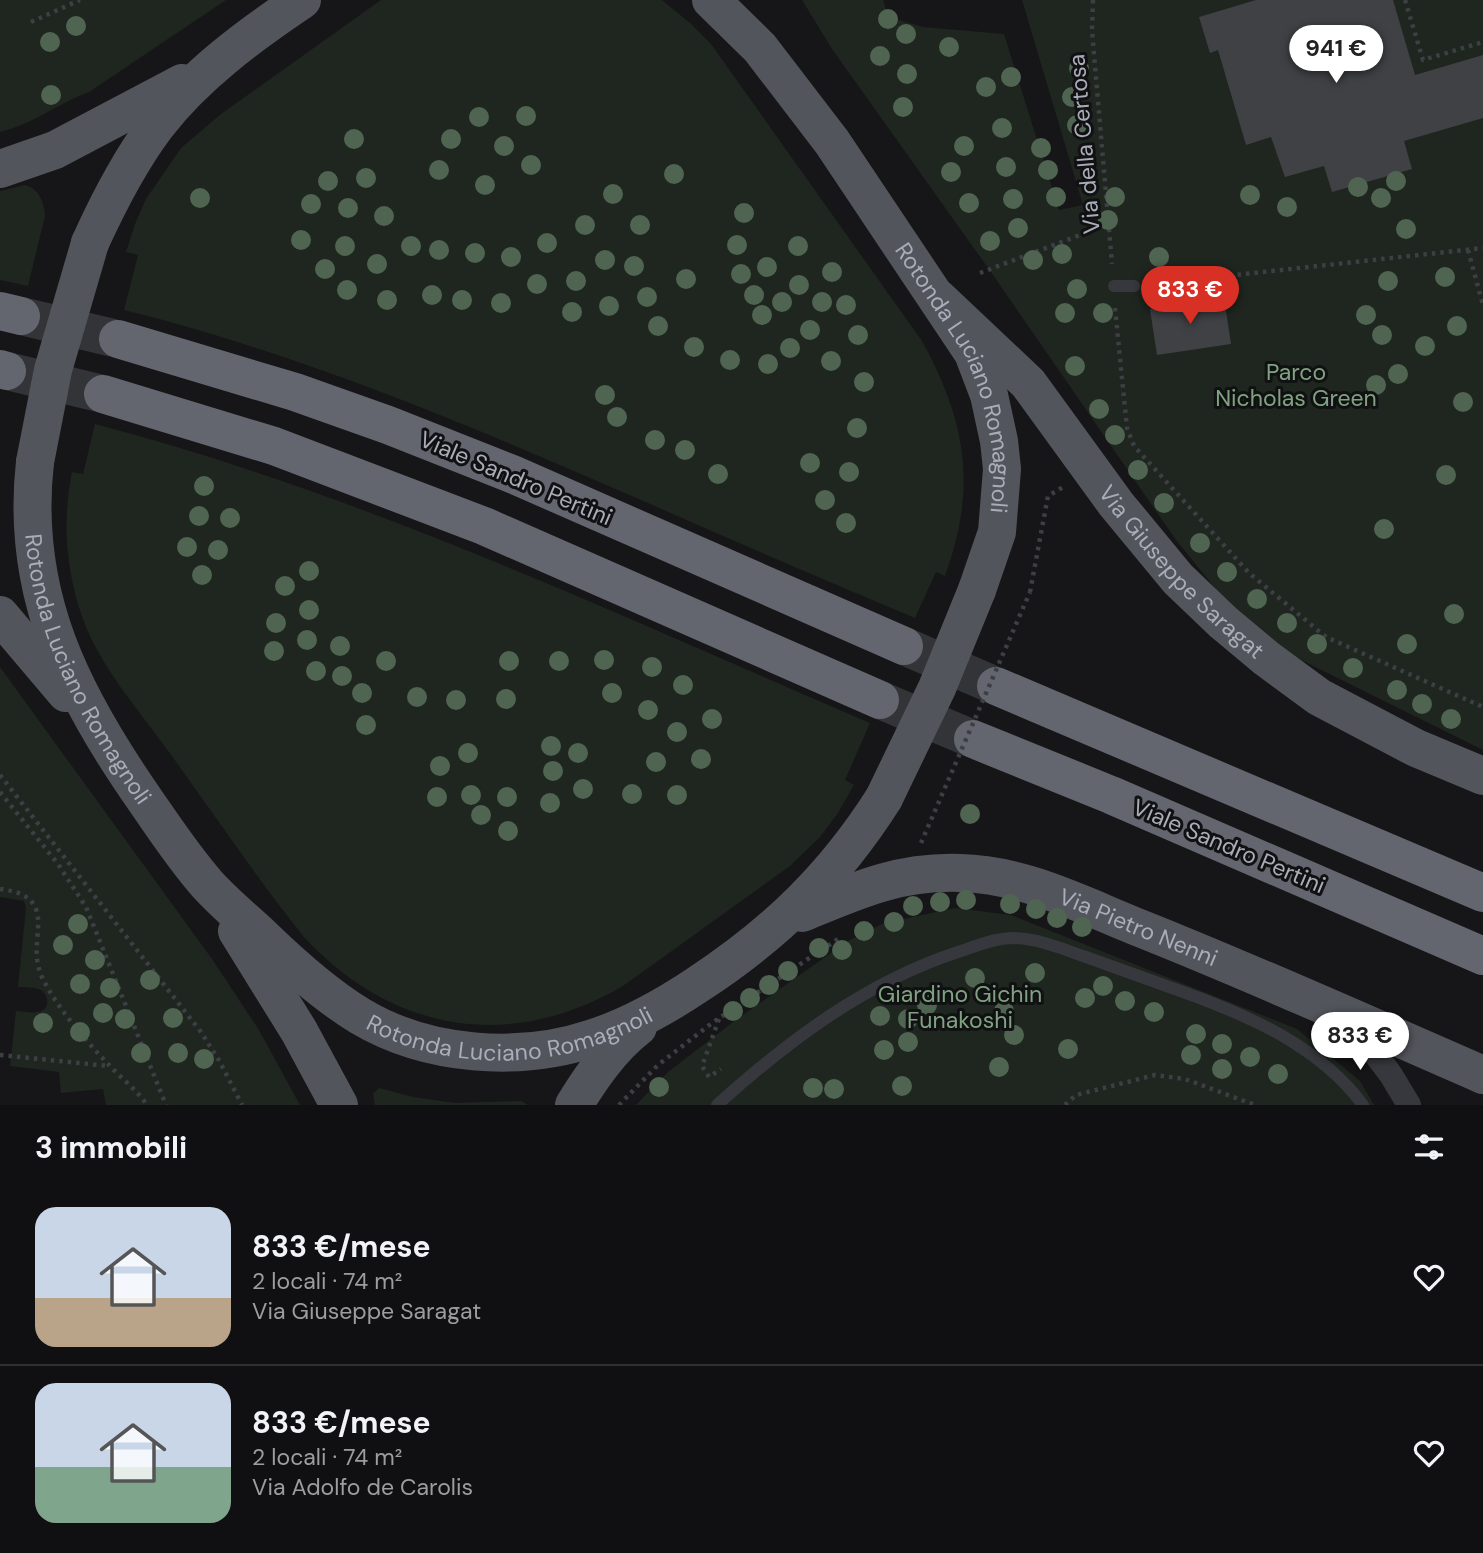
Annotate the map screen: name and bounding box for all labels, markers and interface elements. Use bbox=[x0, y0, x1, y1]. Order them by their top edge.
pin: 941 € bbox=[1287, 25, 1385, 85]
text: 941 € bbox=[1305, 33, 1367, 63]
street label: Via della Certosa bbox=[1061, 53, 1107, 235]
street label: Rotonda Luciano Romagnoli bbox=[888, 237, 1017, 514]
pin: 833 € bbox=[1141, 266, 1239, 326]
text: 833 € bbox=[1157, 274, 1223, 304]
park label: Parco Nicholas Green bbox=[1215, 357, 1377, 413]
street label: Viale Sandro Pertini bbox=[415, 424, 617, 532]
street label: Via Giuseppe Saragat bbox=[1092, 479, 1271, 665]
street label: Rotonda Luciano Romagnoli bbox=[18, 532, 158, 810]
street label: Viale Sandro Pertini bbox=[1128, 792, 1330, 900]
street label: Via Pietro Nenni bbox=[1055, 881, 1222, 973]
park label: Giardino Gichin Funakoshi bbox=[878, 979, 1042, 1035]
street label: Rotonda Luciano Romagnoli bbox=[362, 995, 656, 1027]
text: Rotonda Luciano Romagnoli bbox=[362, 1000, 658, 1068]
pin: 833 € bbox=[1311, 1012, 1409, 1072]
text: 833 € bbox=[1327, 1020, 1393, 1050]
text: 3 immobili bbox=[35, 1128, 187, 1167]
icon: filters bbox=[1410, 1128, 1448, 1166]
text: 833 €/mese bbox=[252, 1227, 430, 1266]
icon: home bbox=[91, 1235, 175, 1319]
icon: heart bbox=[1410, 1258, 1448, 1296]
text: 2 locali · 74 m² bbox=[252, 1266, 402, 1296]
text: Via Giuseppe Saragat bbox=[252, 1296, 481, 1326]
text: 833 €/mese bbox=[252, 1403, 430, 1442]
icon: home bbox=[91, 1411, 175, 1495]
icon: heart bbox=[1410, 1434, 1448, 1472]
text: 2 locali · 74 m² bbox=[252, 1442, 402, 1472]
text: Via Adolfo de Carolis bbox=[252, 1472, 473, 1502]

